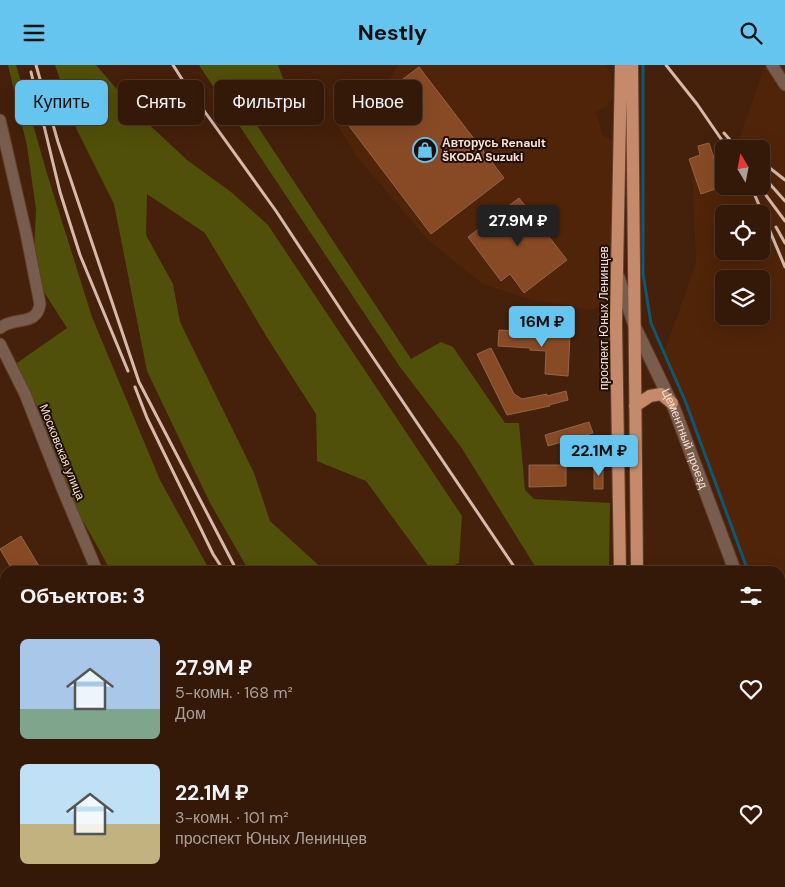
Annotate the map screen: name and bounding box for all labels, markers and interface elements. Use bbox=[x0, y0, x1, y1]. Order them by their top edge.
text: Nestly bbox=[358, 18, 427, 47]
icon: menu bbox=[20, 19, 48, 47]
icon: search bbox=[737, 19, 765, 47]
chip: Купить bbox=[15, 80, 108, 125]
chip: Снять bbox=[118, 80, 204, 125]
chip: Фильтры bbox=[214, 80, 324, 125]
chip: Новое bbox=[334, 80, 422, 125]
place label: Авторусь Renault ŠKODA Suzuki bbox=[442, 135, 546, 165]
shop icon: Авторусь Renault ŠKODA Suzuki bbox=[412, 137, 438, 163]
north arrow bbox=[715, 140, 770, 195]
map controls bbox=[715, 140, 770, 325]
pin: 27.9M ₽ bbox=[472, 205, 564, 247]
button: locate bbox=[715, 205, 770, 260]
text: 27.9M ₽ bbox=[489, 210, 547, 231]
street label: проспект Юных Ленинцев bbox=[596, 246, 612, 390]
button: layers bbox=[715, 270, 770, 325]
pin: 16M ₽ bbox=[507, 305, 577, 348]
text: 16M ₽ bbox=[520, 311, 564, 332]
street label: Цементный проезд bbox=[658, 386, 711, 491]
street label: Московская улица bbox=[35, 402, 89, 503]
pin: 22.1M ₽ bbox=[553, 435, 645, 477]
text: 22.1M ₽ bbox=[571, 440, 627, 461]
text: Объектов: 3 bbox=[20, 582, 145, 610]
icon: filters bbox=[737, 582, 765, 610]
text: 27.9M ₽ bbox=[175, 654, 252, 682]
icon: home bbox=[60, 659, 120, 719]
icon: heart bbox=[737, 675, 765, 703]
text: 5-комн. · 168 m² bbox=[175, 682, 293, 703]
text: Дом bbox=[175, 703, 206, 724]
text: 22.1M ₽ bbox=[175, 779, 249, 807]
icon: home bbox=[60, 784, 120, 844]
icon: heart bbox=[737, 800, 765, 828]
text: 3-комн. · 101 m² bbox=[175, 807, 289, 828]
text: проспект Юных Ленинцев bbox=[175, 828, 367, 849]

